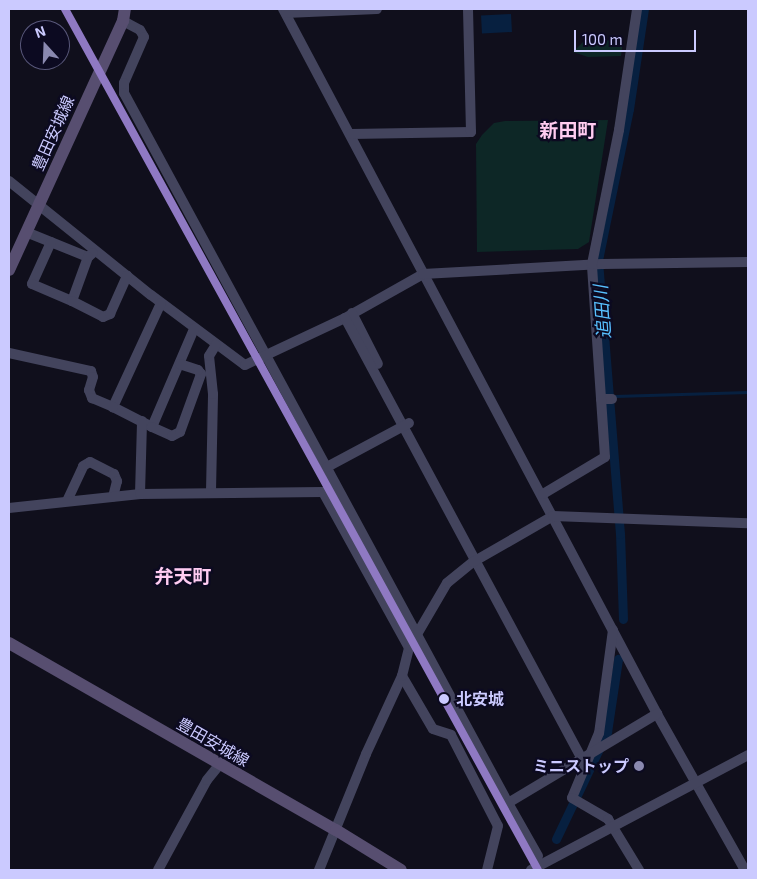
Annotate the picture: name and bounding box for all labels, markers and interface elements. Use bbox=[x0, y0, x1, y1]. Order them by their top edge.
north arrow bbox=[20, 20, 70, 70]
scale bar bbox=[577, 20, 700, 52]
text: N bbox=[32, 22, 48, 41]
text: 100 m bbox=[582, 30, 623, 48]
street label: 豊田安城線 bbox=[28, 93, 78, 173]
district label: 新田町 bbox=[540, 119, 596, 141]
water label: 追田川 bbox=[589, 284, 615, 340]
district label: 弁天町 bbox=[155, 565, 211, 587]
place label: 北安城 bbox=[456, 689, 504, 709]
marker: 北安城 bbox=[435, 690, 453, 708]
street label: 豊田安城線 bbox=[174, 714, 252, 770]
place label: ミニストップ bbox=[533, 756, 629, 776]
marker: ミニストップ bbox=[633, 760, 645, 772]

